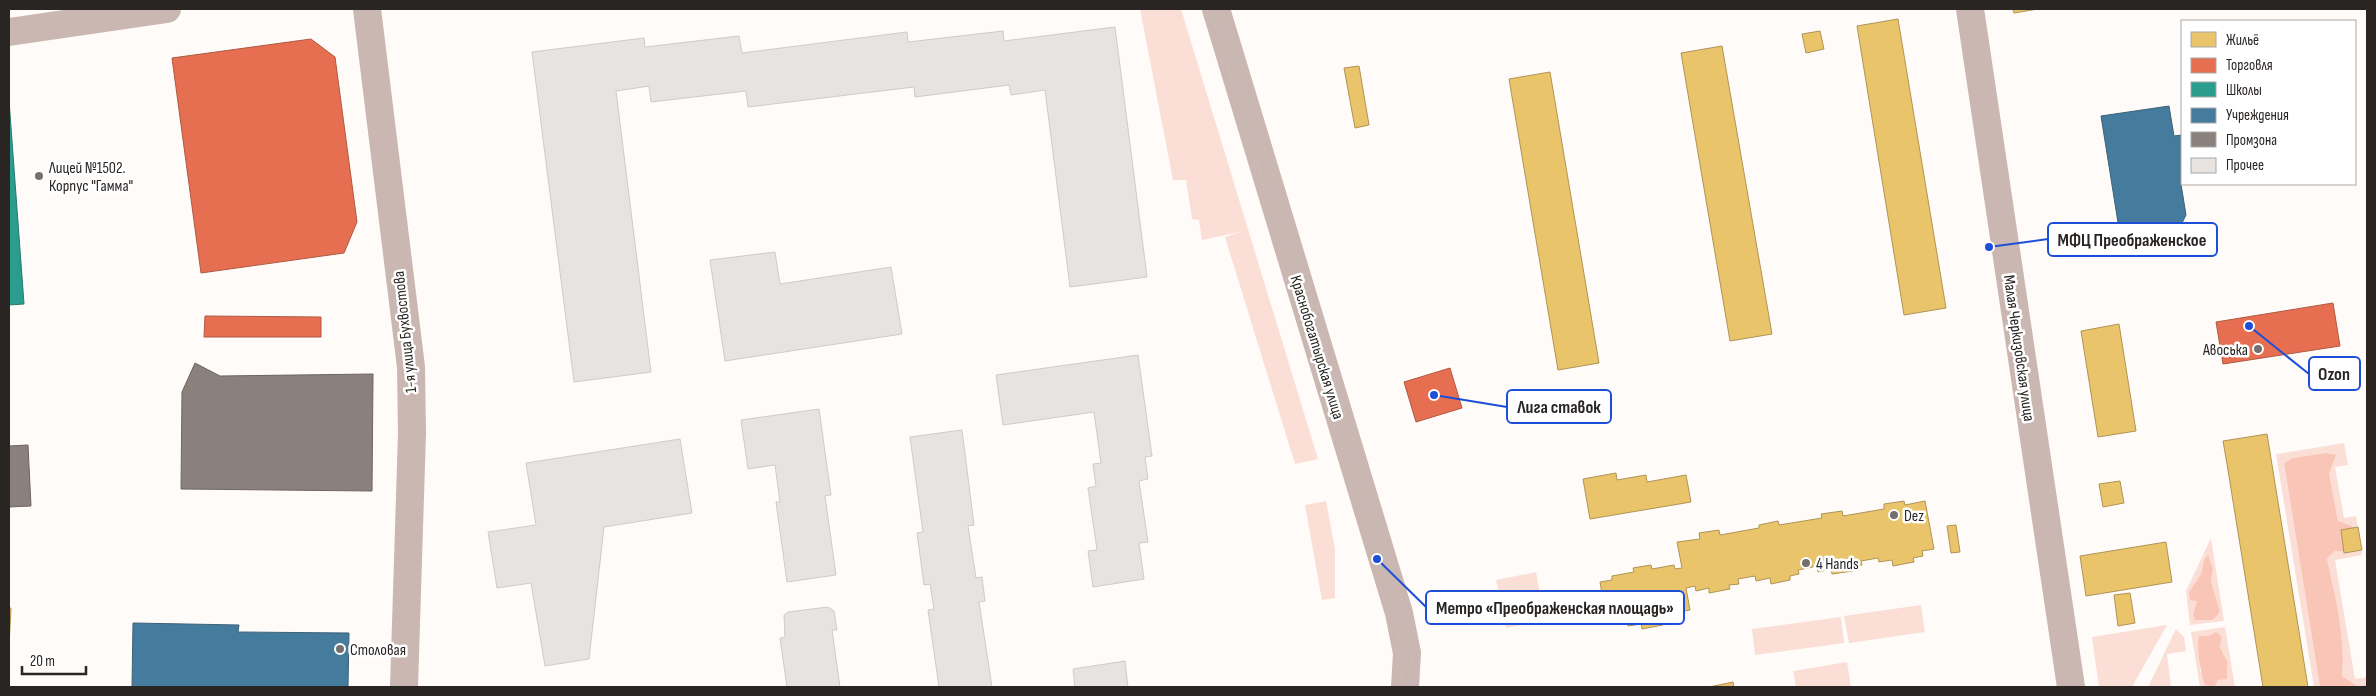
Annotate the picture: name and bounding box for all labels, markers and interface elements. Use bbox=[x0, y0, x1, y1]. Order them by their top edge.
legend bbox=[2181, 20, 2356, 185]
text: Жильё bbox=[2226, 31, 2259, 50]
text: Торговля bbox=[2226, 56, 2273, 75]
text: Школы bbox=[2226, 81, 2262, 100]
text: Учреждения bbox=[2226, 106, 2289, 125]
text: Промзона bbox=[2226, 131, 2277, 150]
text: Прочее bbox=[2226, 156, 2264, 175]
place label: Лицей №1502. Корпус "Гамма" bbox=[48, 159, 133, 196]
marker: Лицей №1502. Корпус "Гамма" bbox=[33, 170, 45, 182]
callout: МФЦ Преображенское bbox=[2048, 223, 2217, 256]
text: МФЦ Преображенское bbox=[2058, 230, 2206, 251]
street label: 1-я улица Бухвостова bbox=[390, 270, 421, 394]
street label: Краснобогатырская улица bbox=[1286, 273, 1348, 422]
street label: Малая Черкизовская улица bbox=[1999, 274, 2038, 423]
place label: Авоська bbox=[2202, 341, 2248, 360]
marker: Авоська bbox=[2252, 343, 2264, 355]
callout: Ozon bbox=[2309, 357, 2360, 390]
text: Ozon bbox=[2318, 364, 2350, 385]
callout: Лига ставок bbox=[1507, 390, 1611, 423]
text: Лига ставок bbox=[1516, 397, 1601, 418]
place label: Dez bbox=[1904, 507, 1924, 526]
marker: Dez bbox=[1888, 509, 1900, 521]
place label: 4 Hands bbox=[1816, 555, 1859, 574]
marker: 4 Hands bbox=[1800, 557, 1812, 569]
callout: Метро «Преображенская площадь» bbox=[1426, 591, 1684, 624]
text: Метро «Преображенская площадь» bbox=[1436, 598, 1674, 619]
place label: Столовая bbox=[350, 641, 406, 660]
marker: Столовая bbox=[334, 643, 346, 655]
scale bar bbox=[22, 644, 86, 676]
text: 20 m bbox=[30, 652, 55, 671]

